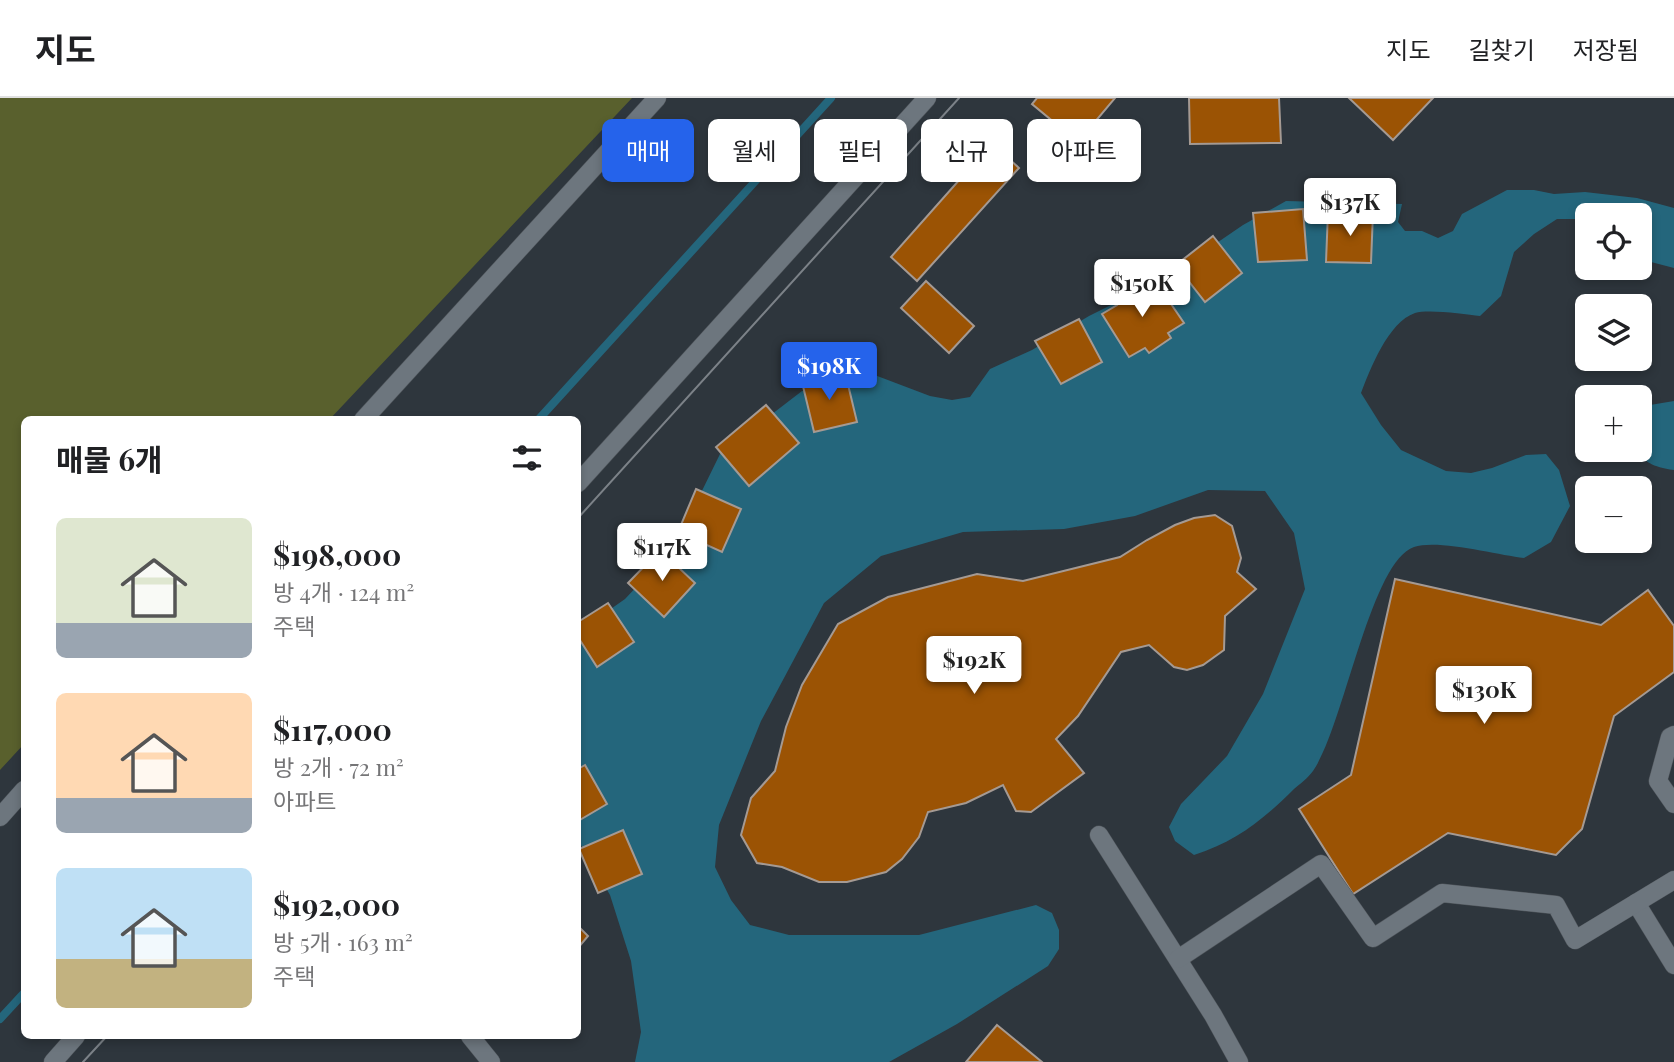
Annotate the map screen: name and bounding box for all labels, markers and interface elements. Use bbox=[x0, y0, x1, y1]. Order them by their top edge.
text: 지도 bbox=[35, 26, 96, 70]
text: 지도 bbox=[1386, 33, 1431, 65]
text: 길찾기 bbox=[1469, 33, 1535, 65]
text: 저장됨 bbox=[1573, 33, 1639, 65]
chip: 매매 bbox=[602, 119, 694, 182]
chip: 월세 bbox=[708, 119, 800, 182]
chip: 필터 bbox=[814, 119, 907, 182]
chip: 신규 bbox=[921, 119, 1013, 182]
chip: 아파트 bbox=[1027, 119, 1141, 182]
pin: $137K bbox=[1301, 178, 1399, 238]
text: $137K bbox=[1320, 185, 1380, 216]
map controls bbox=[1575, 203, 1652, 553]
button: locate bbox=[1575, 203, 1652, 280]
pin: $150K bbox=[1093, 260, 1191, 319]
text: $150K bbox=[1110, 266, 1174, 297]
button: layers bbox=[1575, 294, 1652, 371]
pin: $198K bbox=[780, 342, 878, 402]
text: $198K bbox=[797, 349, 861, 380]
button: + bbox=[1575, 385, 1652, 462]
text: 매물 6개 bbox=[56, 439, 163, 479]
icon: filters bbox=[508, 439, 546, 477]
button: − bbox=[1575, 476, 1652, 553]
pin: $117K bbox=[613, 524, 711, 583]
text: $117K bbox=[633, 530, 691, 561]
text: $198,000 bbox=[273, 534, 401, 574]
icon: home bbox=[112, 546, 196, 630]
text: 방 4개 · 124 m² bbox=[273, 576, 414, 607]
text: 주택 bbox=[273, 610, 315, 641]
pin: $192K bbox=[925, 636, 1023, 696]
text: $192K bbox=[942, 643, 1006, 674]
pin: $130K bbox=[1435, 666, 1533, 726]
text: $130K bbox=[1452, 673, 1516, 704]
text: $117,000 bbox=[273, 709, 392, 749]
icon: home bbox=[112, 721, 196, 805]
text: 방 2개 · 72 m² bbox=[273, 751, 404, 782]
text: 아파트 bbox=[273, 785, 336, 816]
text: $192,000 bbox=[273, 884, 400, 924]
icon: home bbox=[112, 896, 196, 980]
text: 방 5개 · 163 m² bbox=[273, 926, 413, 957]
text: 주택 bbox=[273, 960, 315, 991]

